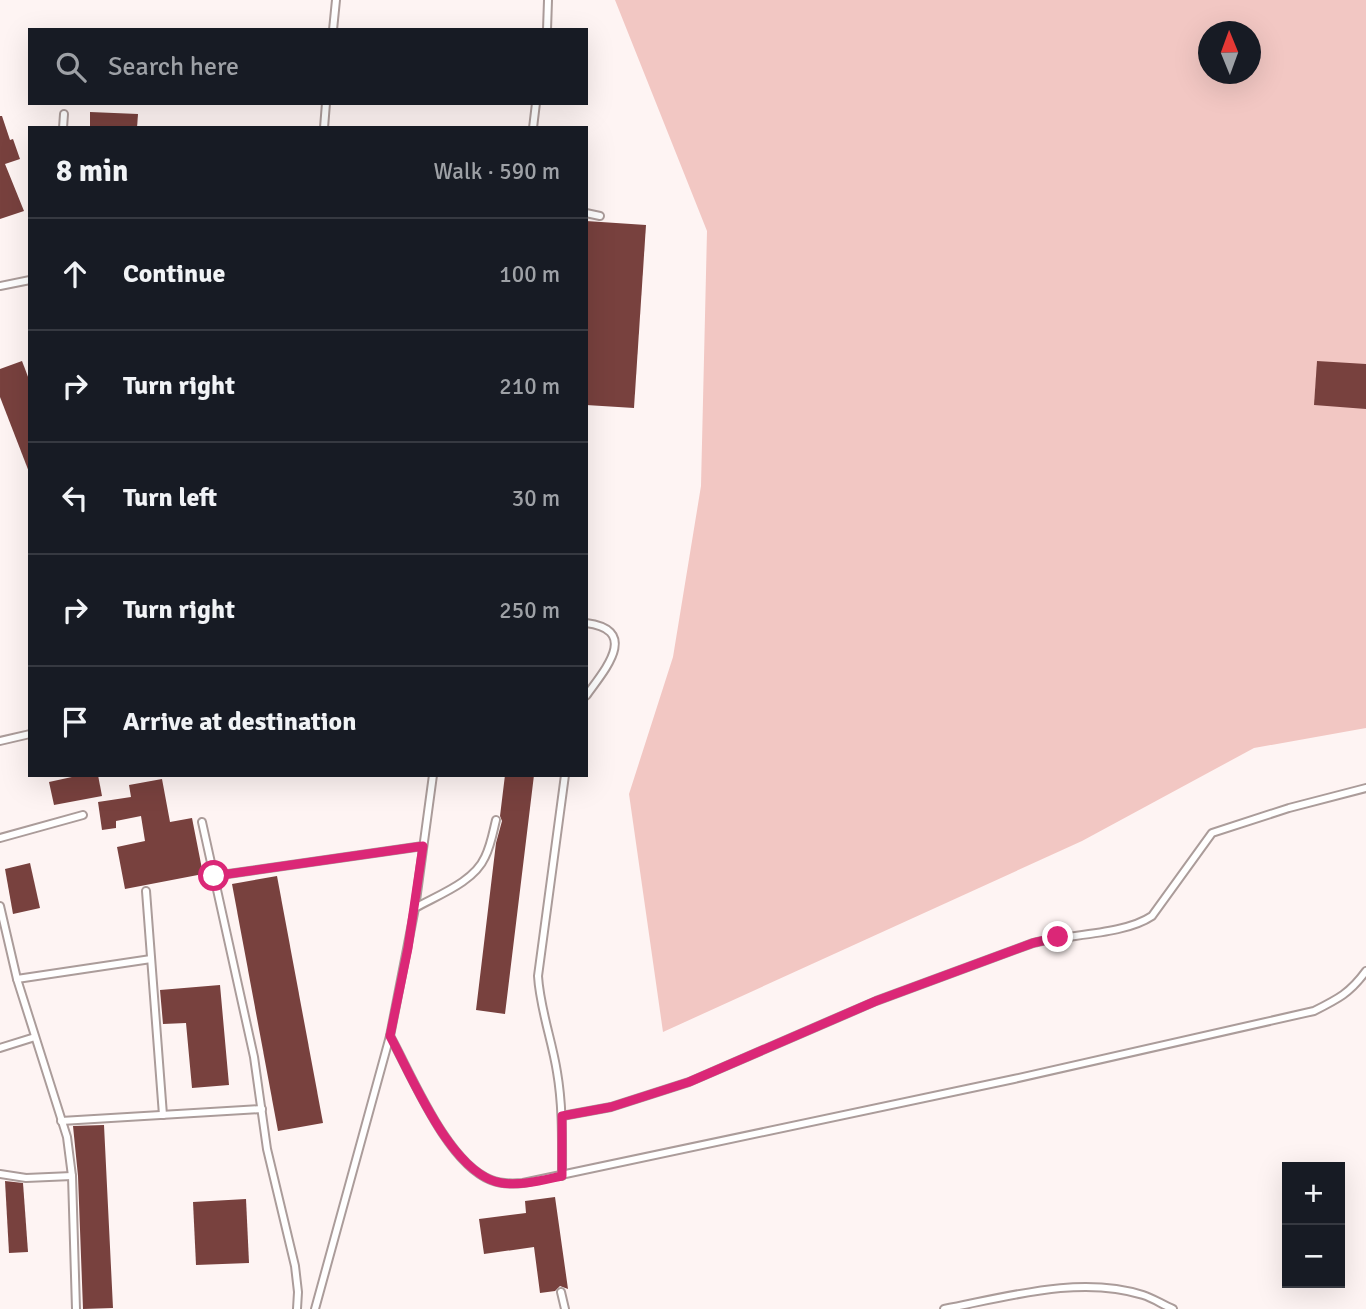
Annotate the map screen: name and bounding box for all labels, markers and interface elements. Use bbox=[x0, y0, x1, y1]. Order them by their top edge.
north arrow bbox=[1198, 21, 1261, 84]
search box bbox=[28, 28, 588, 105]
icon: search bbox=[52, 48, 90, 86]
text: Search here bbox=[108, 51, 239, 83]
text: 8 min bbox=[56, 153, 128, 190]
text: Walk · 590 m bbox=[434, 157, 560, 186]
icon: ahead bbox=[56, 255, 94, 293]
text: Continue bbox=[123, 258, 225, 290]
text: 100 m bbox=[499, 260, 560, 289]
icon: right bbox=[56, 367, 94, 405]
text: Turn right bbox=[123, 370, 235, 402]
text: 210 m bbox=[499, 372, 560, 401]
icon: left bbox=[56, 479, 94, 517]
text: Turn left bbox=[123, 482, 217, 514]
text: 30 m bbox=[512, 484, 560, 513]
icon: right bbox=[56, 591, 94, 629]
text: Turn right bbox=[123, 594, 235, 626]
text: 250 m bbox=[499, 596, 560, 625]
icon: arrive bbox=[56, 703, 94, 741]
text: Arrive at destination bbox=[123, 706, 356, 738]
route start bbox=[198, 860, 229, 891]
route end bbox=[1042, 921, 1073, 952]
map controls bbox=[1282, 1162, 1345, 1288]
button: + bbox=[1282, 1162, 1345, 1225]
button: − bbox=[1282, 1225, 1345, 1288]

